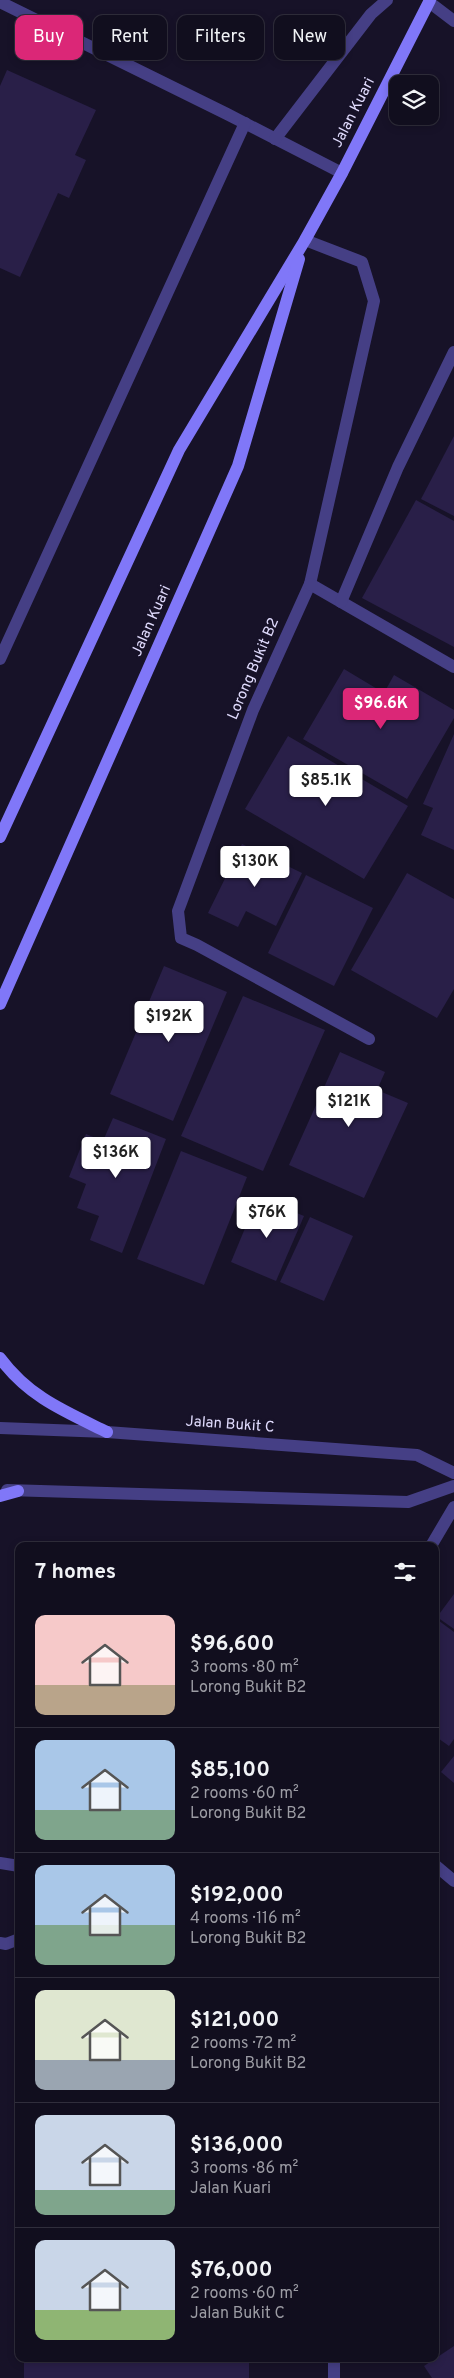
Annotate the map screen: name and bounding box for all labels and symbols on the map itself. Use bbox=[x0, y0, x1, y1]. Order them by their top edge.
street label: Jalan Kuari bbox=[328, 75, 380, 151]
street label: Jalan Kuari bbox=[128, 582, 176, 660]
street label: Lorong Bukit B2 bbox=[224, 615, 284, 723]
pin: $96.6K bbox=[340, 688, 422, 730]
pin: $85.1K bbox=[285, 764, 367, 807]
pin: $130K bbox=[220, 846, 290, 888]
pin: $192K bbox=[134, 1000, 204, 1043]
pin: $121K bbox=[314, 1086, 384, 1128]
pin: $136K bbox=[81, 1136, 151, 1179]
pin: $76K bbox=[237, 1196, 297, 1239]
street label: Jalan Bukit C bbox=[185, 1412, 275, 1438]

